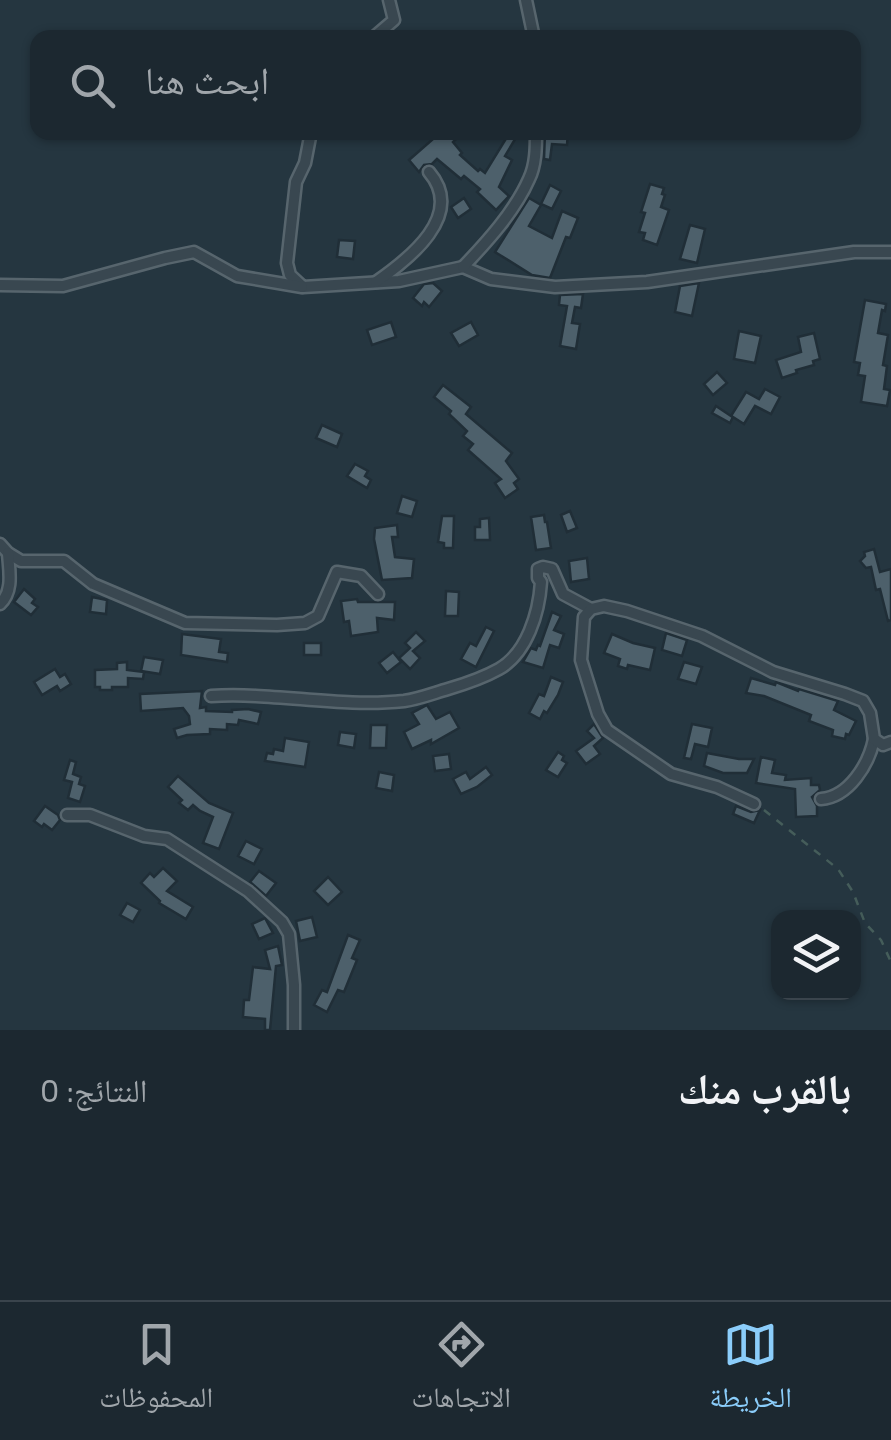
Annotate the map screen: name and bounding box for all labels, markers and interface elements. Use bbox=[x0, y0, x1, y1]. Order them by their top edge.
search box bbox=[30, 30, 861, 140]
text: ابحث هنا bbox=[145, 56, 269, 102]
icon: search bbox=[65, 58, 120, 113]
map controls bbox=[771, 910, 861, 1000]
button: layers bbox=[771, 910, 861, 1000]
text: بالقرب منك bbox=[678, 1062, 851, 1112]
text: النتائج: 0 bbox=[40, 1070, 147, 1108]
tab: المحفوظات bbox=[99, 1317, 213, 1425]
tab: الاتجاهات bbox=[412, 1317, 511, 1425]
tab: الخريطة bbox=[709, 1317, 792, 1425]

